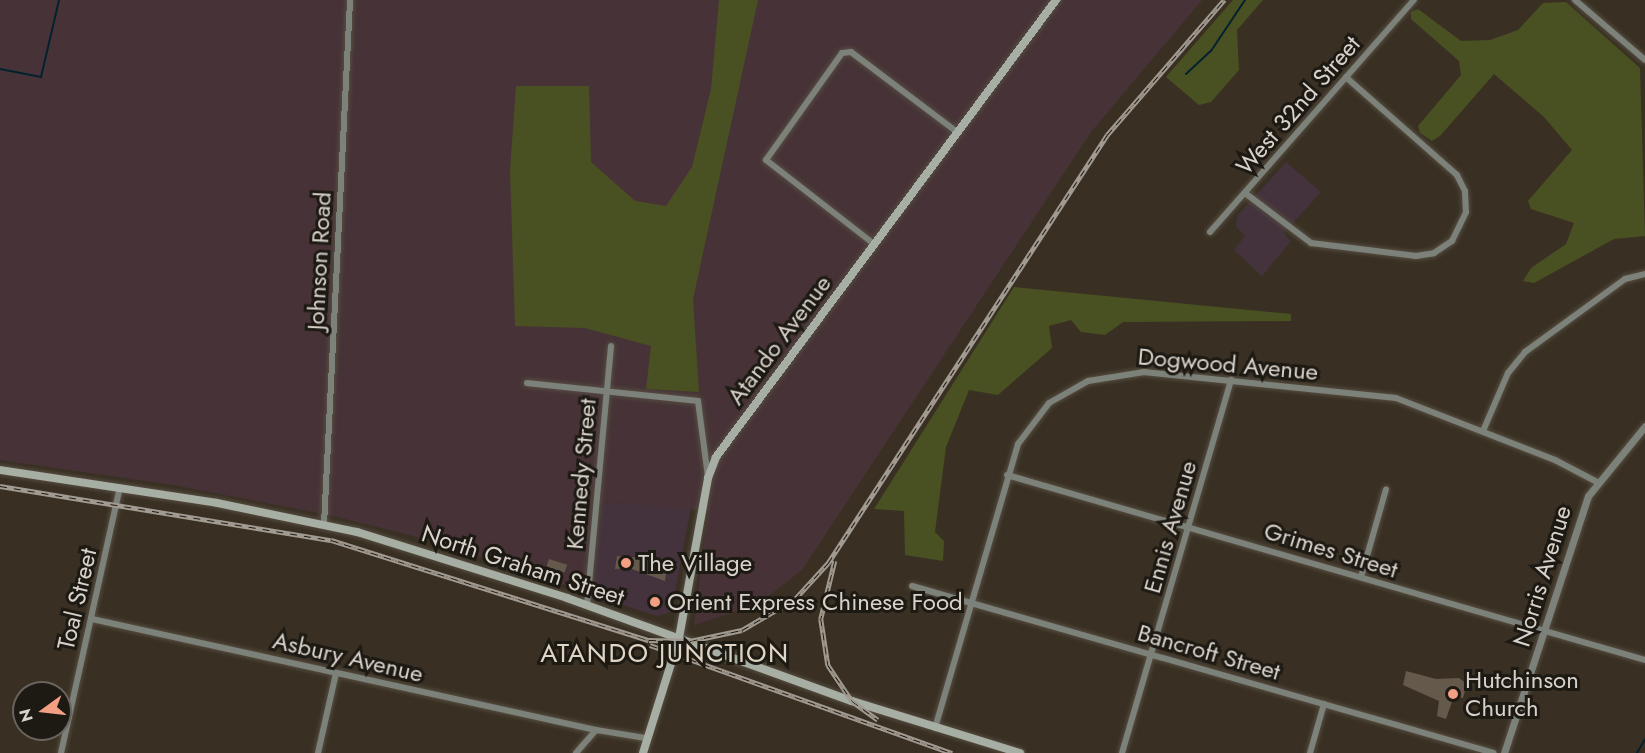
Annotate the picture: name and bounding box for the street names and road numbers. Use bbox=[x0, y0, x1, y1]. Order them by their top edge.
street label: West 32nd Street bbox=[1230, 30, 1366, 180]
street label: Johnson Road bbox=[301, 191, 337, 331]
street label: Atando Avenue bbox=[721, 270, 837, 410]
street label: Dogwood Avenue bbox=[1137, 342, 1319, 386]
street label: Kennedy Street bbox=[560, 397, 602, 551]
street label: Ennis Avenue bbox=[1137, 458, 1203, 596]
street label: Norris Avenue bbox=[1507, 502, 1577, 650]
street label: Grimes Street bbox=[1261, 516, 1401, 584]
street label: North Graham Street bbox=[418, 519, 628, 611]
street label: Toal Street bbox=[51, 545, 103, 653]
street label: Bancroft Street bbox=[1134, 618, 1284, 686]
street label: Asbury Avenue bbox=[270, 626, 426, 688]

